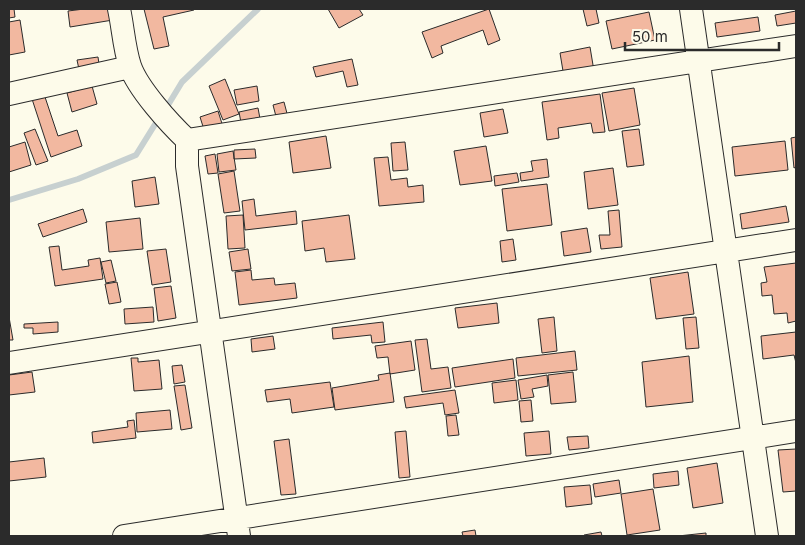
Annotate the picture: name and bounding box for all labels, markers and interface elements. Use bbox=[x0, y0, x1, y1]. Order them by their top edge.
scale bar bbox=[625, 20, 779, 52]
text: 50 m bbox=[632, 27, 668, 46]

